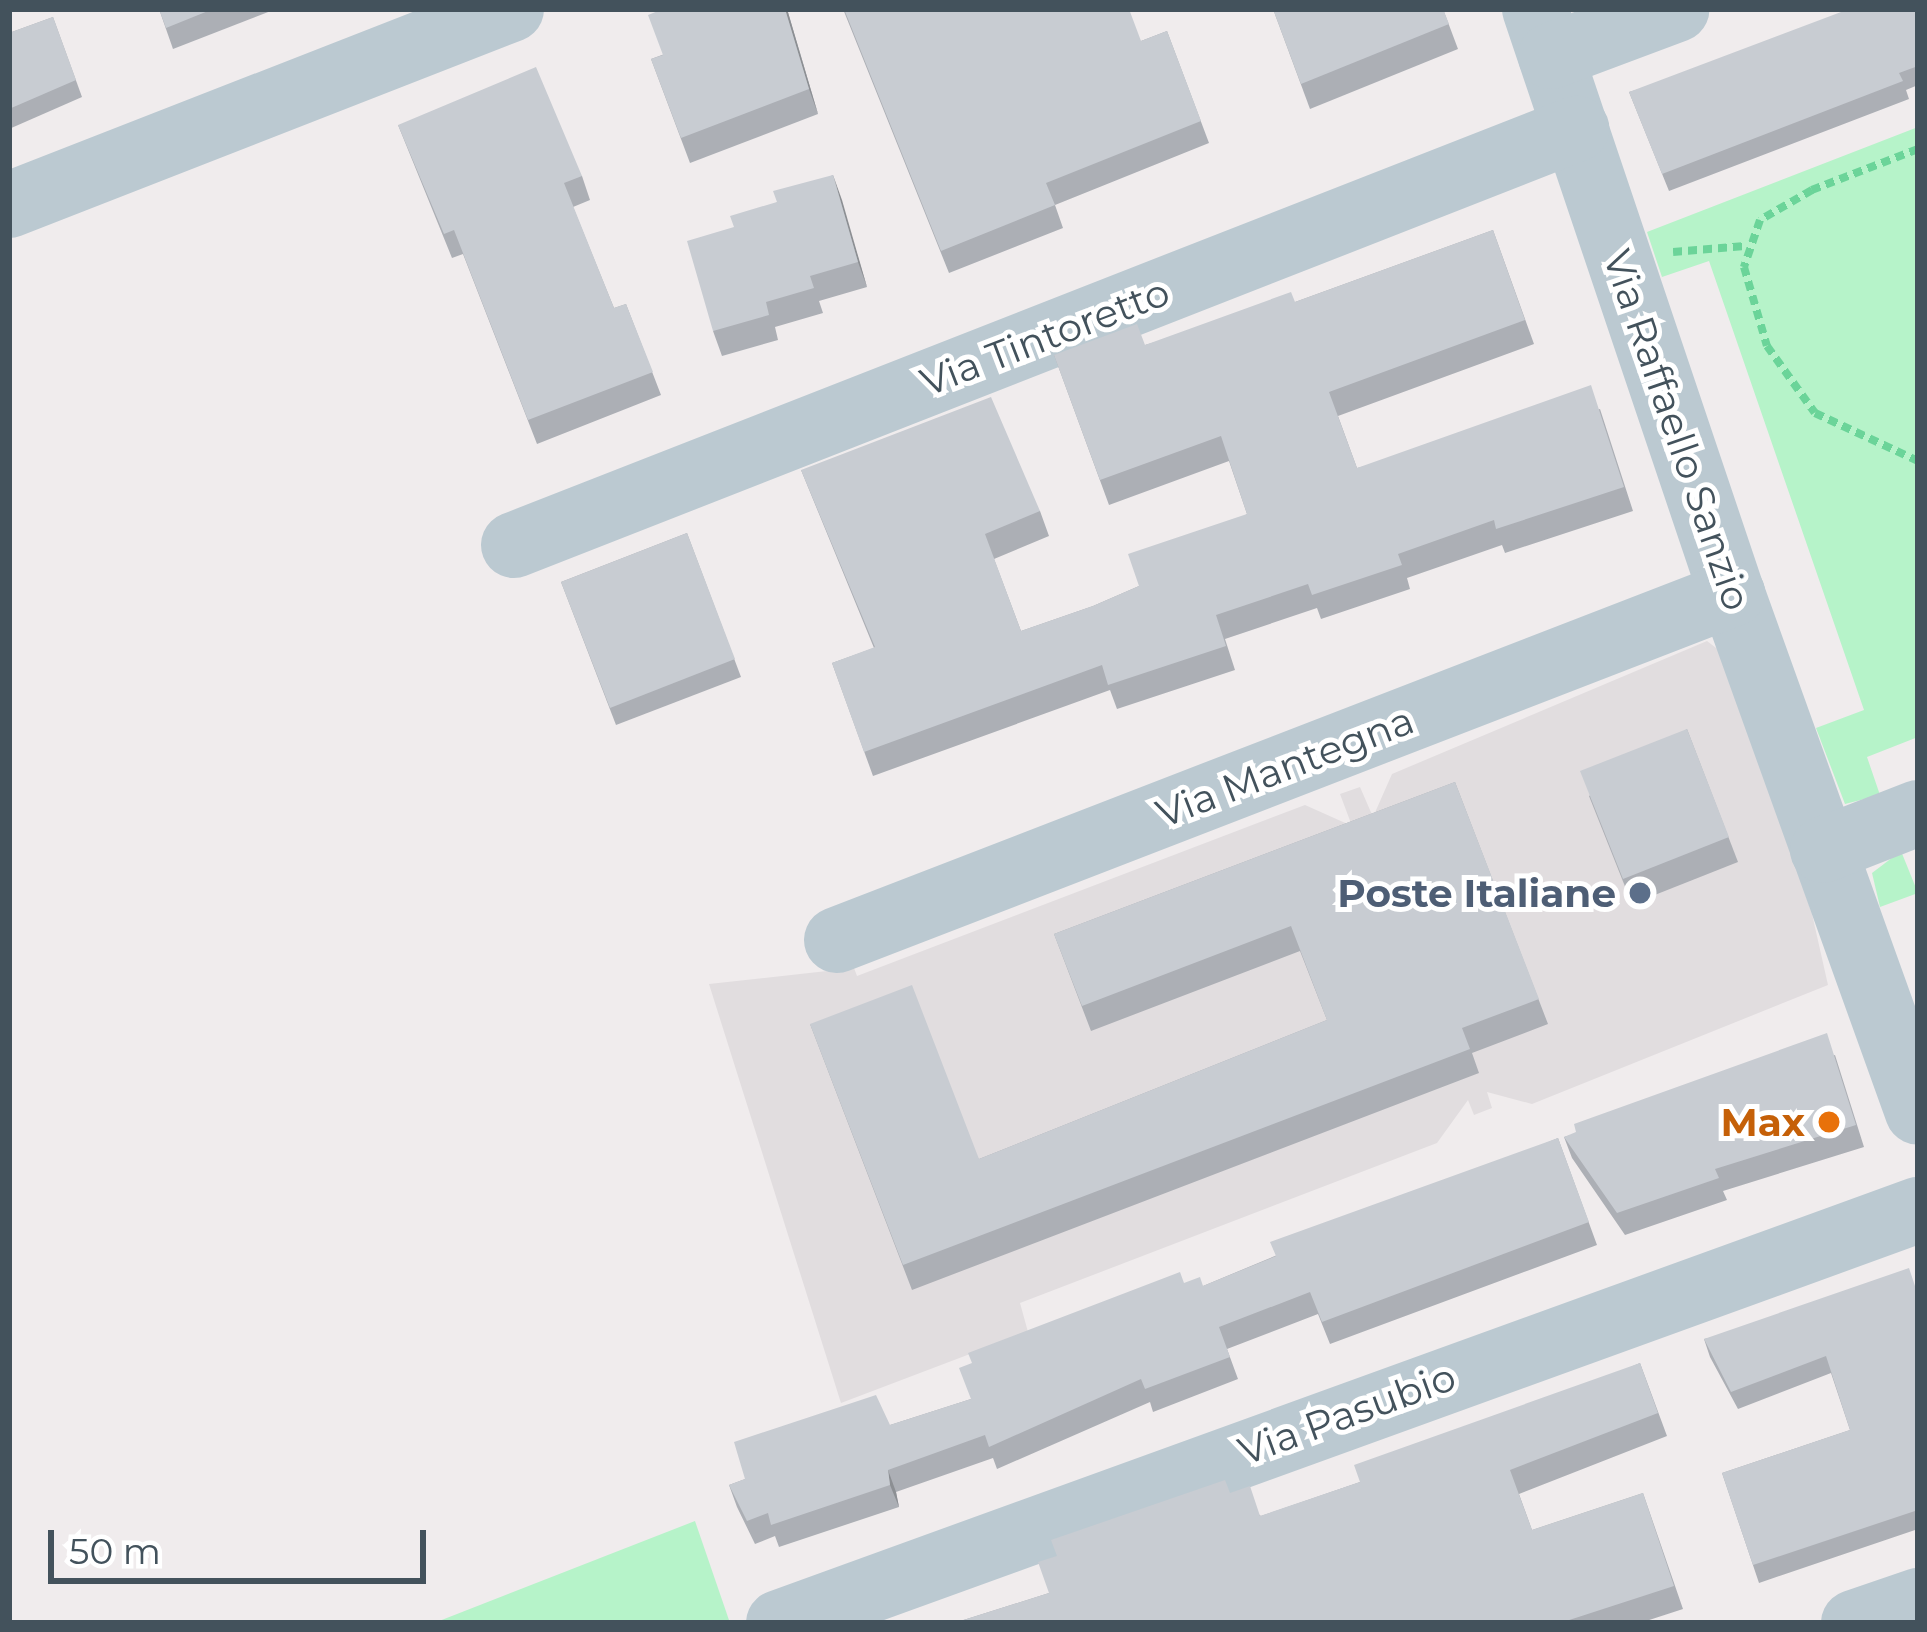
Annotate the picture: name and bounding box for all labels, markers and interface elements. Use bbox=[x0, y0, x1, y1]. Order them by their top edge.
street label: Via Raffaello Sanzio bbox=[1593, 244, 1761, 616]
street label: Via Tintoretto bbox=[914, 268, 1176, 406]
street label: Via Mantegna bbox=[1150, 696, 1420, 838]
place label: Poste Italiane bbox=[1337, 870, 1616, 916]
marker: Poste Italiane bbox=[1627, 880, 1653, 906]
place label: Max bbox=[1720, 1099, 1805, 1145]
marker: Max bbox=[1816, 1109, 1842, 1135]
street label: Via Pasubio bbox=[1232, 1353, 1462, 1475]
scale bar bbox=[54, 1506, 432, 1580]
text: 50 m bbox=[69, 1529, 161, 1573]

